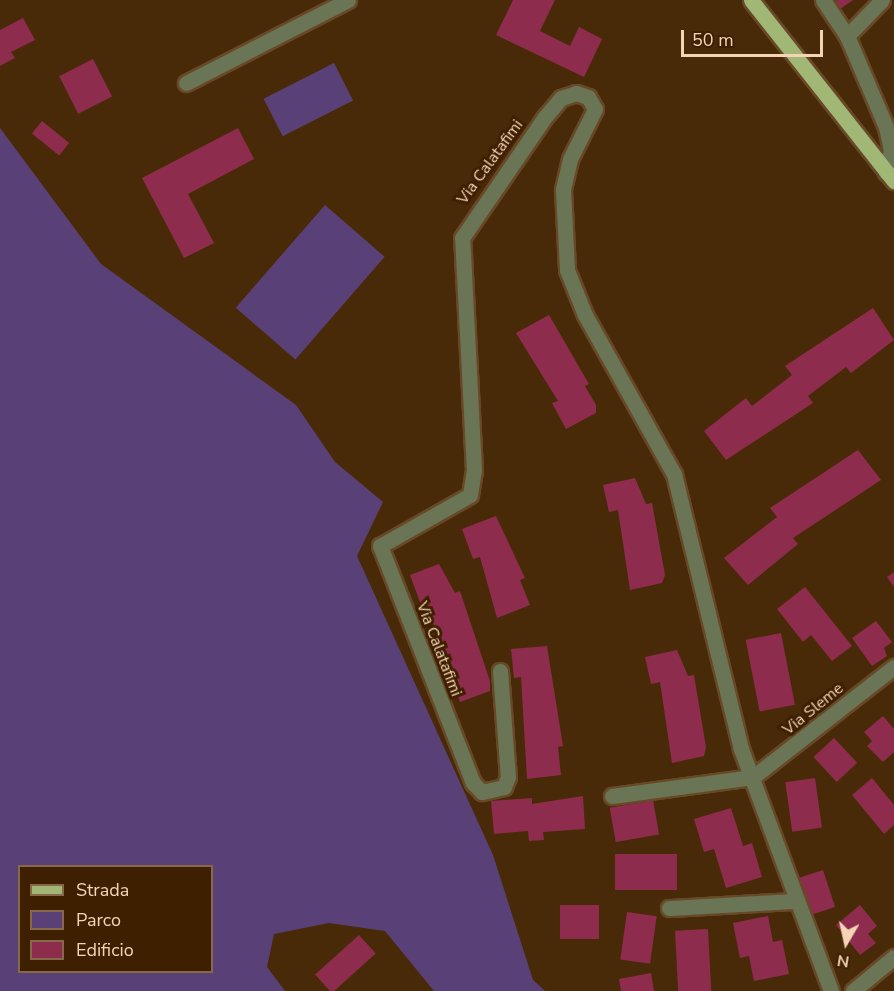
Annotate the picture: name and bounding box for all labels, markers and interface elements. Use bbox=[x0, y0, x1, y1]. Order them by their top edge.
scale bar bbox=[684, 18, 826, 56]
text: 50 m bbox=[692, 28, 734, 52]
street label: Via Calatafimi bbox=[453, 116, 527, 208]
street label: Via Calatafimi bbox=[412, 599, 466, 699]
street label: Via Sleme bbox=[779, 679, 847, 739]
legend bbox=[18, 865, 213, 973]
text: Strada bbox=[76, 878, 129, 902]
text: Parco bbox=[76, 908, 121, 932]
north arrow bbox=[816, 913, 876, 973]
text: Edificio bbox=[76, 938, 134, 962]
text: N bbox=[836, 949, 851, 973]

